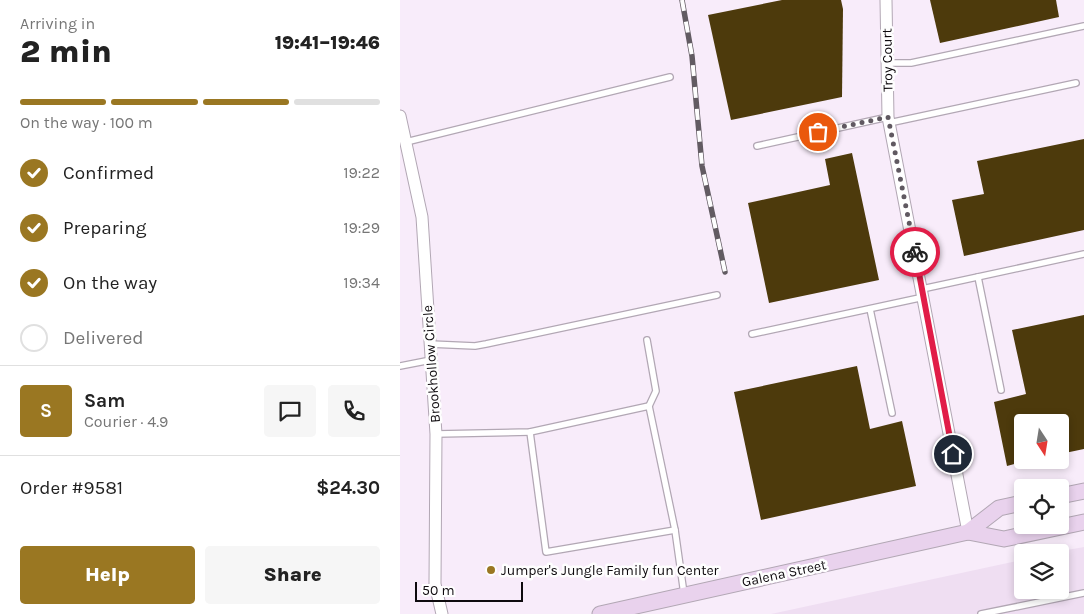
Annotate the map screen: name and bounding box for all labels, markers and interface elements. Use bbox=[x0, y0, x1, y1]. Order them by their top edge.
text: Arriving in bbox=[20, 14, 95, 33]
street label: Troy Court bbox=[878, 28, 897, 92]
text: 19:41–19:46 bbox=[275, 32, 380, 54]
text: 2 min bbox=[20, 33, 112, 70]
pin bbox=[797, 111, 839, 153]
text: On the way · 100 m bbox=[20, 113, 153, 132]
icon: bag bbox=[804, 118, 832, 146]
icon: check bbox=[20, 159, 48, 187]
text: Confirmed bbox=[63, 162, 154, 184]
text: 19:22 bbox=[343, 163, 380, 182]
icon: check bbox=[20, 214, 48, 242]
text: Preparing bbox=[63, 217, 146, 239]
text: 19:29 bbox=[343, 218, 380, 237]
courier bbox=[890, 227, 940, 277]
icon: bike bbox=[901, 238, 929, 266]
icon: check bbox=[20, 269, 48, 297]
text: On the way bbox=[63, 272, 157, 294]
text: 19:34 bbox=[343, 273, 380, 292]
street label: Brookhollow Circle bbox=[419, 304, 444, 424]
text: Delivered bbox=[63, 327, 143, 349]
button: chat bbox=[264, 385, 316, 437]
button: phone bbox=[328, 385, 380, 437]
text: Sam bbox=[84, 390, 125, 412]
text: S bbox=[40, 400, 52, 422]
text: Courier · 4.9 bbox=[84, 412, 168, 431]
north arrow bbox=[1014, 414, 1069, 469]
map controls bbox=[1014, 414, 1069, 599]
pin bbox=[932, 433, 974, 475]
icon: home bbox=[939, 440, 967, 468]
text: Order #9581 bbox=[20, 477, 123, 499]
text: $24.30 bbox=[316, 477, 380, 499]
button: locate bbox=[1014, 479, 1069, 534]
button: layers bbox=[1014, 544, 1069, 599]
button: Help bbox=[20, 546, 195, 604]
button: Share bbox=[205, 546, 380, 604]
street label: Galena Street bbox=[740, 556, 828, 591]
place label: Jumper's Jungle Family fun Center bbox=[501, 562, 720, 579]
marker: Jumper's Jungle Family fun Center bbox=[485, 564, 497, 576]
scale bar bbox=[415, 579, 522, 602]
text: 50 m bbox=[422, 582, 455, 599]

